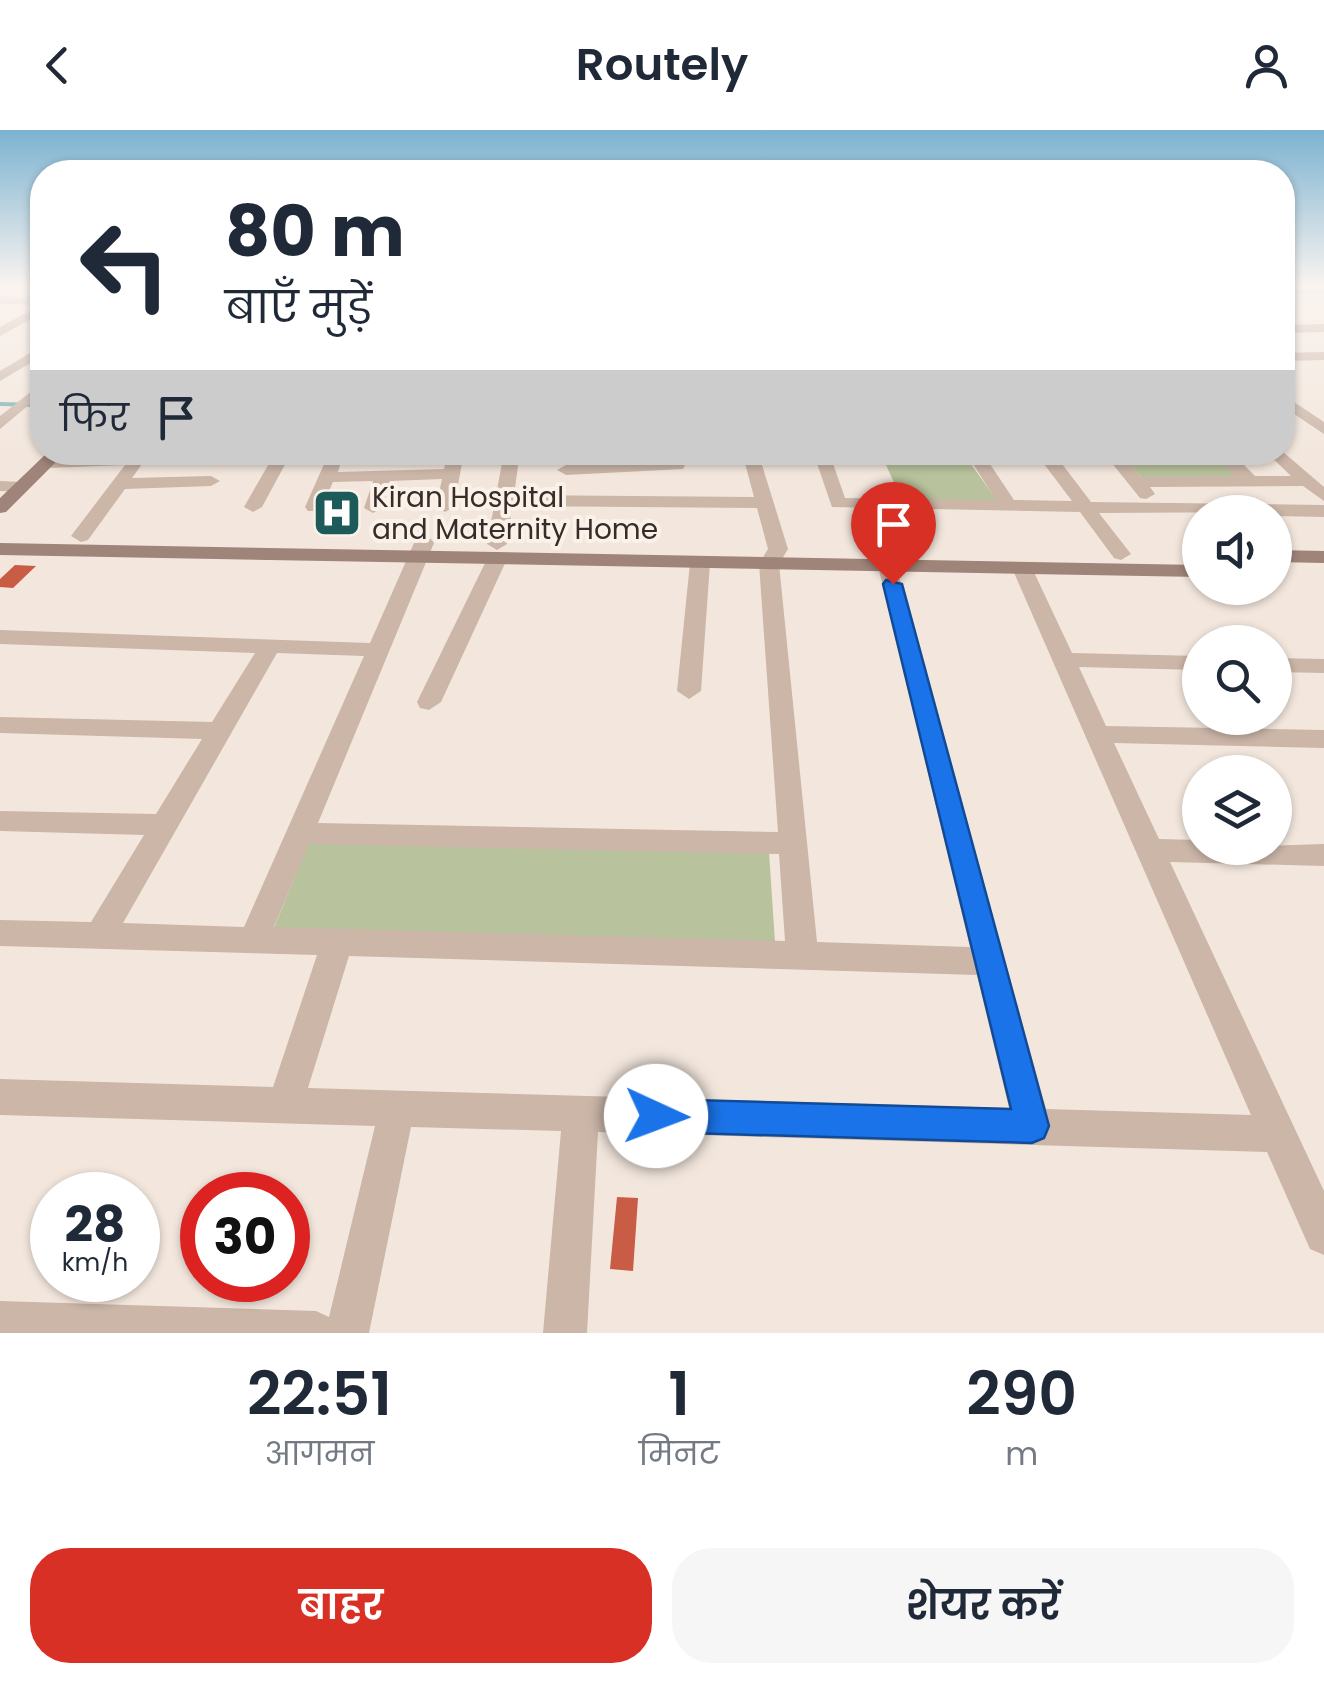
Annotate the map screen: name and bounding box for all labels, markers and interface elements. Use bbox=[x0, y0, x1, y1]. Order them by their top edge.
text: Routely bbox=[576, 33, 748, 96]
icon: back bbox=[30, 38, 85, 93]
icon: person bbox=[1239, 38, 1294, 93]
text: 80 m bbox=[225, 182, 405, 281]
icon: left bbox=[60, 200, 190, 330]
text: बाएँ मुड़ें bbox=[225, 276, 372, 339]
icon: arrive bbox=[149, 390, 204, 445]
text: फिर bbox=[60, 391, 129, 444]
place label: Kiran Hospital and Maternity Home bbox=[372, 478, 658, 549]
pin bbox=[851, 482, 936, 585]
hospital icon: Kiran Hospital and Maternity Home bbox=[311, 487, 363, 539]
map controls bbox=[1182, 495, 1292, 865]
button: sound bbox=[1182, 495, 1292, 605]
icon: arrive bbox=[866, 497, 921, 552]
button: search bbox=[1182, 625, 1292, 735]
button: layers bbox=[1182, 755, 1292, 865]
position arrow bbox=[604, 1064, 708, 1168]
speed limit sign: 30 bbox=[180, 1172, 310, 1302]
text: 28 bbox=[65, 1189, 125, 1260]
text: km/h bbox=[62, 1245, 128, 1280]
text: 22:51 bbox=[247, 1352, 392, 1436]
text: 1 bbox=[668, 1352, 690, 1436]
text: 290 bbox=[966, 1352, 1077, 1436]
text: आगमन bbox=[264, 1431, 374, 1476]
text: मिनट bbox=[639, 1431, 719, 1476]
text: m bbox=[1005, 1431, 1038, 1476]
button: बाहर bbox=[30, 1548, 652, 1663]
button: शेयर करें bbox=[672, 1548, 1294, 1663]

